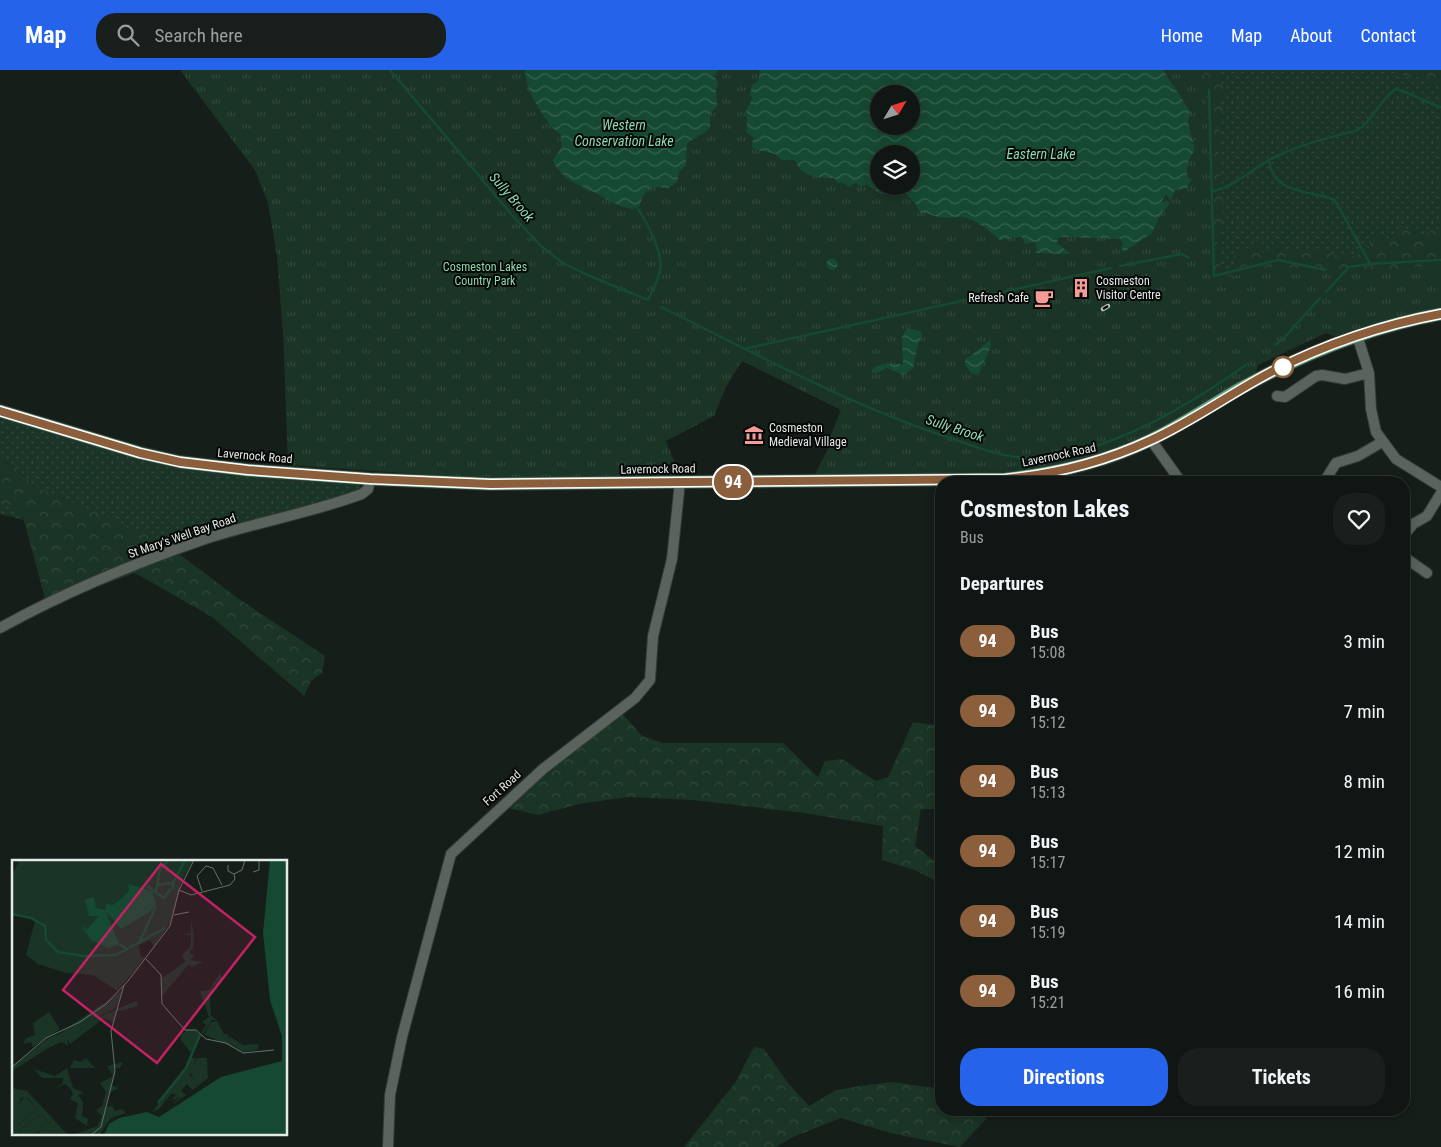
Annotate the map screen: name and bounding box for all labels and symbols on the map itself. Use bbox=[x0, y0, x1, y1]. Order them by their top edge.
north arrow bbox=[870, 85, 920, 135]
water label: Western Conservation Lake bbox=[574, 117, 674, 149]
water label: Eastern Lake bbox=[1006, 146, 1076, 162]
water label: Sully Brook bbox=[486, 169, 538, 225]
park label: Cosmeston Lakes Country Park bbox=[443, 260, 527, 288]
place label: Cosmeston Visitor Centre bbox=[1096, 274, 1161, 302]
building icon: Cosmeston Visitor Centre bbox=[1070, 277, 1092, 299]
cafe icon: Refresh Cafe bbox=[1033, 287, 1055, 309]
place label: Refresh Cafe bbox=[968, 291, 1029, 305]
unlabelled marker bbox=[1272, 356, 1294, 378]
water label: Sully Brook bbox=[924, 411, 987, 445]
place label: Cosmeston Medieval Village bbox=[769, 421, 847, 449]
museum icon: Cosmeston Medieval Village bbox=[743, 424, 765, 446]
street label: Lavernock Road bbox=[1021, 440, 1097, 470]
street label: Lavernock Road bbox=[217, 446, 293, 466]
street label: Lavernock Road bbox=[620, 461, 696, 477]
line badge: 94 bbox=[710, 466, 756, 498]
street label: St Mary's Well Bay Road bbox=[126, 511, 238, 561]
street label: Fort Road bbox=[480, 767, 524, 809]
inset map bbox=[12, 860, 288, 1134]

